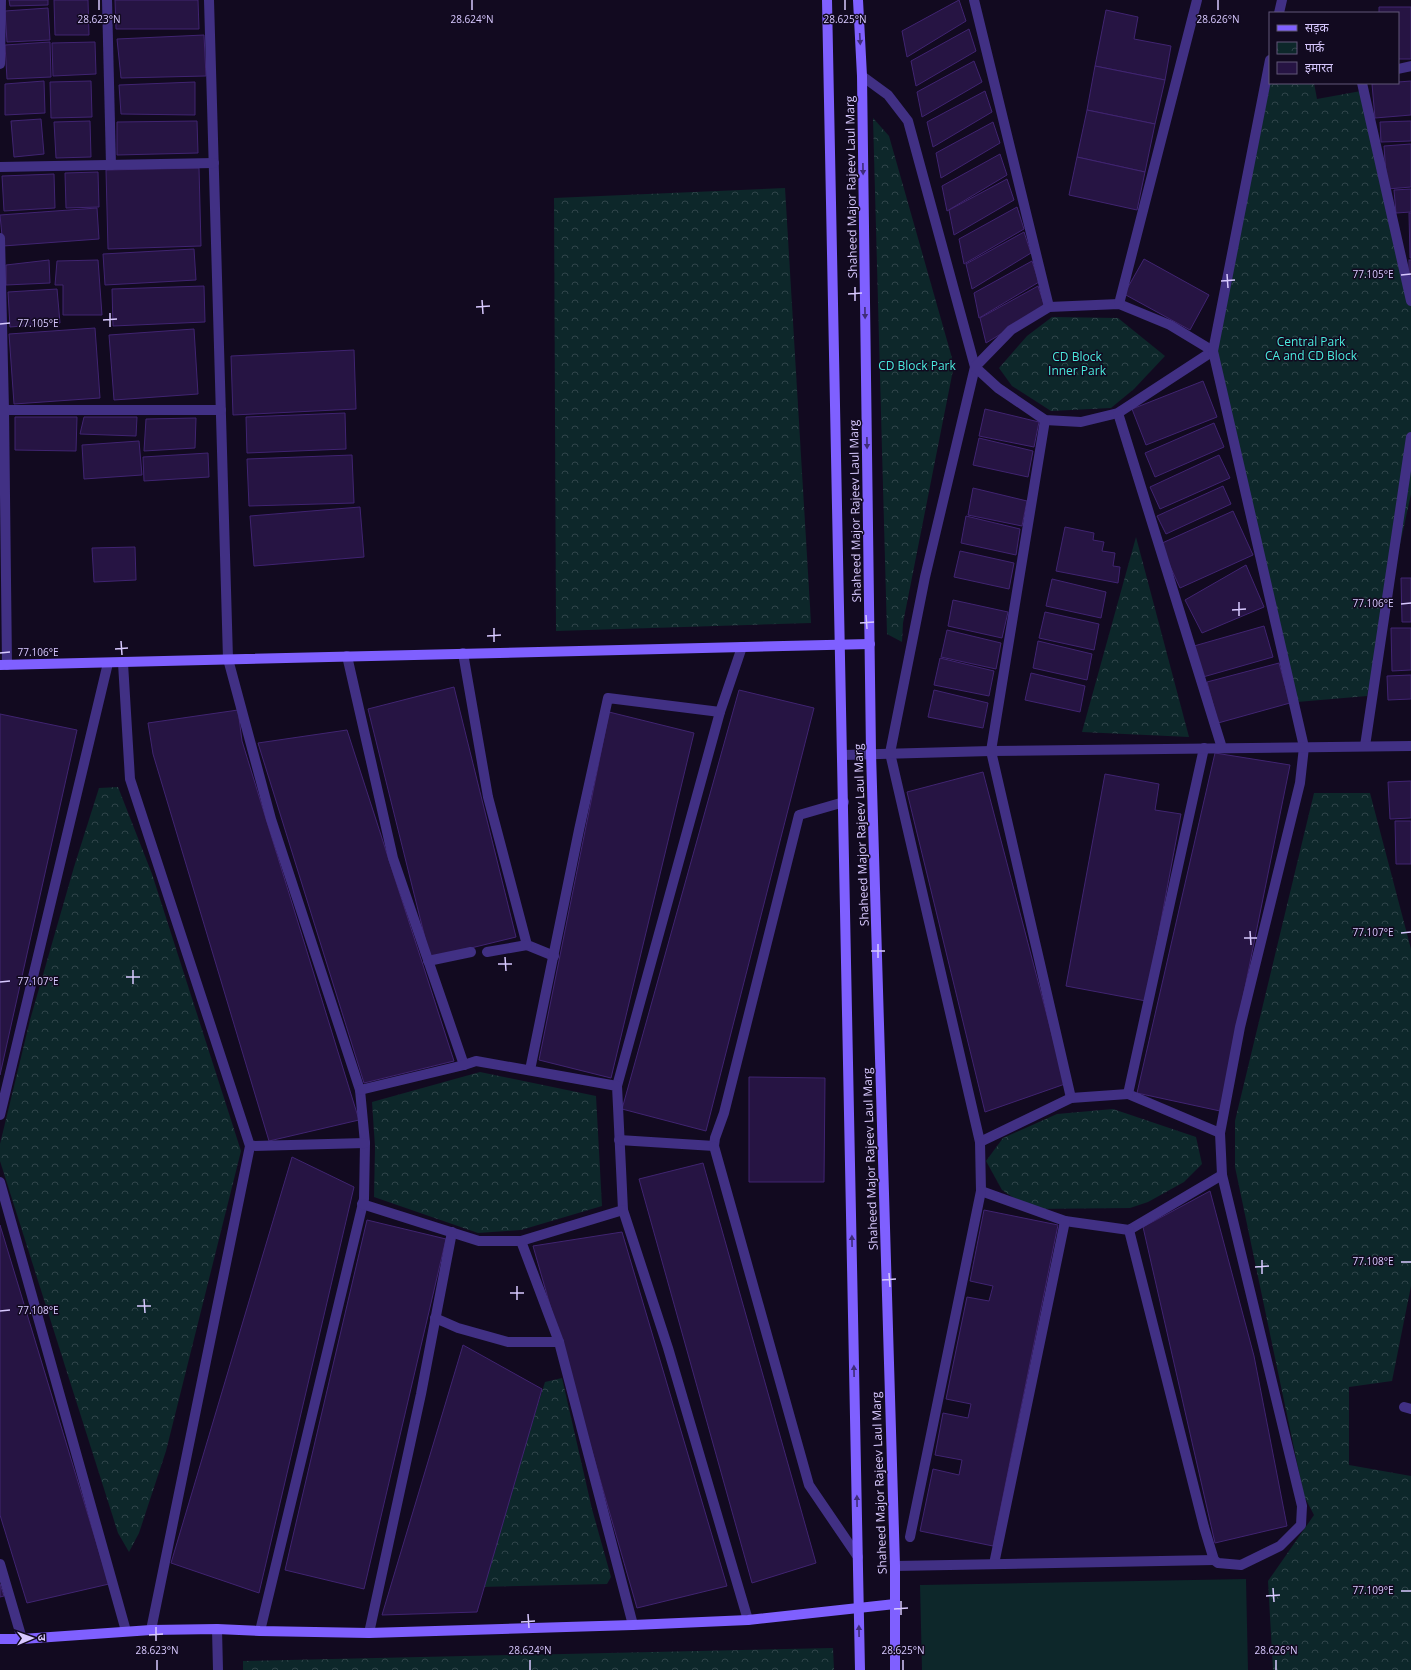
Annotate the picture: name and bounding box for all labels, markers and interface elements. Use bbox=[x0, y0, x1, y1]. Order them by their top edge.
text: 28.623°N bbox=[77, 12, 121, 26]
text: 28.624°N bbox=[450, 12, 494, 26]
text: 28.625°N bbox=[823, 12, 867, 26]
text: 28.626°N bbox=[1196, 12, 1240, 26]
legend bbox=[1269, 12, 1399, 84]
text: सड़क bbox=[1305, 19, 1330, 36]
one-way arrow bbox=[857, 33, 863, 46]
text: पार्क bbox=[1305, 39, 1325, 56]
text: इमारत bbox=[1305, 59, 1334, 76]
street label: Shaheed Major Rajeev Laul Marg bbox=[841, 95, 861, 278]
one-way arrow bbox=[860, 163, 866, 176]
text: 77.105°E bbox=[1352, 267, 1394, 281]
one-way arrow bbox=[862, 307, 868, 320]
text: 77.105°E bbox=[17, 316, 59, 330]
park label: Central Park CA and CD Block bbox=[1265, 333, 1358, 364]
park label: CD Block Inner Park bbox=[1048, 348, 1107, 379]
park label: CD Block Park bbox=[878, 357, 957, 374]
street label: Shaheed Major Rajeev Laul Marg bbox=[845, 419, 865, 602]
one-way arrow bbox=[864, 437, 870, 450]
text: 77.106°E bbox=[1352, 596, 1394, 610]
text: 77.106°E bbox=[17, 645, 59, 659]
street label: Shaheed Major Rajeev Laul Marg bbox=[849, 743, 873, 927]
text: 77.107°E bbox=[1352, 925, 1394, 939]
text: 77.107°E bbox=[17, 974, 59, 988]
street label: Shaheed Major Rajeev Laul Marg bbox=[858, 1067, 882, 1251]
one-way arrow bbox=[849, 1234, 855, 1247]
text: 77.108°E bbox=[1352, 1254, 1394, 1268]
text: 77.108°E bbox=[17, 1303, 59, 1317]
one-way arrow bbox=[851, 1364, 857, 1377]
street label: Shaheed Major Rajeev Laul Marg bbox=[867, 1391, 891, 1575]
one-way arrow bbox=[854, 1494, 860, 1507]
text: 77.109°E bbox=[1352, 1583, 1394, 1597]
north arrow bbox=[12, 1618, 52, 1658]
one-way arrow bbox=[856, 1624, 862, 1637]
text: उ bbox=[35, 1634, 50, 1642]
text: 28.623°N bbox=[135, 1643, 179, 1657]
text: 28.624°N bbox=[508, 1643, 552, 1657]
text: 28.625°N bbox=[881, 1643, 925, 1657]
text: 28.626°N bbox=[1254, 1643, 1298, 1657]

